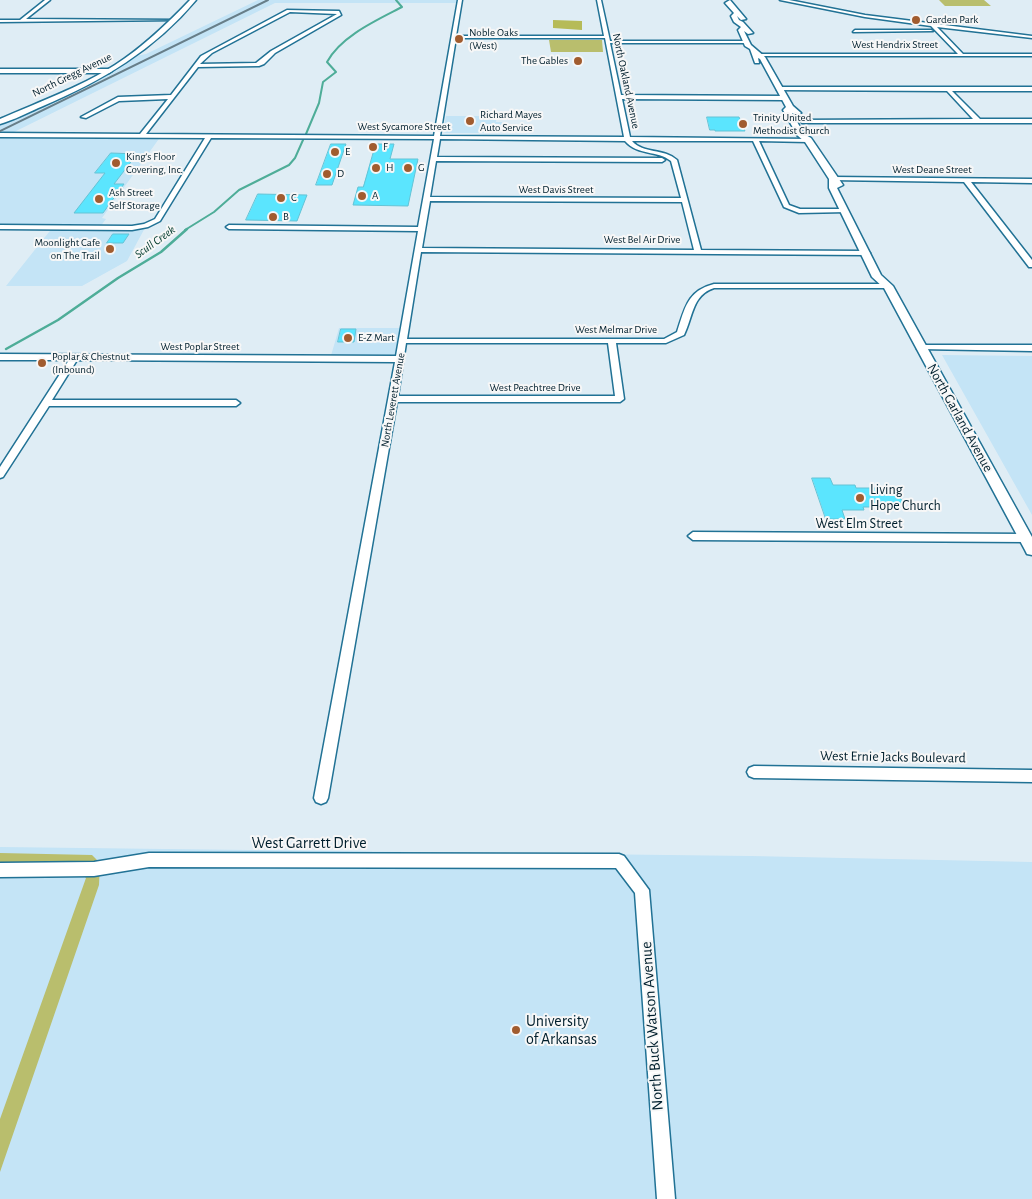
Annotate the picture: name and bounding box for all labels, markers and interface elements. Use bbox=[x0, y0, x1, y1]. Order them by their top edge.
place label: Garden Park bbox=[926, 13, 978, 27]
marker: Garden Park bbox=[910, 14, 922, 26]
place label: Noble Oaks (West) bbox=[469, 26, 518, 52]
street label: North Oakland Avenue bbox=[609, 32, 643, 130]
marker: Noble Oaks (West) bbox=[453, 33, 465, 45]
street label: West Hendrix Street bbox=[852, 38, 938, 52]
street label: North Gregg Avenue bbox=[30, 50, 114, 100]
place label: The Gables bbox=[521, 54, 568, 68]
marker: The Gables bbox=[572, 55, 584, 67]
place label: Richard Mayes Auto Service bbox=[480, 108, 542, 134]
place label: Trinity United Methodist Church bbox=[753, 111, 829, 137]
marker: Richard Mayes Auto Service bbox=[464, 115, 476, 127]
marker: Trinity United Methodist Church bbox=[737, 118, 749, 130]
street label: West Sycamore Street bbox=[358, 120, 450, 134]
place label: F bbox=[383, 140, 388, 154]
marker: F bbox=[367, 141, 379, 153]
place label: E bbox=[345, 145, 350, 159]
marker: E bbox=[329, 146, 341, 158]
place label: King's Floor Covering, Inc. bbox=[126, 150, 183, 176]
marker: King's Floor Covering, Inc. bbox=[110, 157, 122, 169]
place label: H bbox=[386, 161, 394, 175]
place label: G bbox=[418, 161, 425, 175]
marker: H bbox=[370, 162, 382, 174]
marker: G bbox=[402, 162, 414, 174]
street label: West Deane Street bbox=[892, 163, 972, 177]
place label: D bbox=[337, 167, 344, 181]
marker: D bbox=[321, 168, 333, 180]
street label: West Davis Street bbox=[519, 183, 593, 197]
place label: Ash Street Self Storage bbox=[109, 186, 160, 212]
place label: A bbox=[372, 189, 378, 203]
marker: A bbox=[356, 190, 368, 202]
place label: C bbox=[291, 191, 297, 205]
marker: C bbox=[275, 192, 287, 204]
marker: Ash Street Self Storage bbox=[93, 193, 105, 205]
place label: B bbox=[283, 210, 289, 224]
marker: B bbox=[267, 211, 279, 223]
water label: Scull Creek bbox=[132, 222, 178, 262]
street label: West Bel Air Drive bbox=[604, 233, 680, 247]
place label: Moonlight Cafe on The Trail bbox=[34, 236, 100, 262]
marker: Moonlight Cafe on The Trail bbox=[104, 243, 116, 255]
street label: West Melmar Drive bbox=[575, 323, 657, 337]
place label: E-Z Mart bbox=[358, 331, 395, 345]
marker: E-Z Mart bbox=[342, 332, 354, 344]
street label: West Poplar Street bbox=[160, 340, 240, 354]
place label: Poplar & Chestnut (Inbound) bbox=[52, 350, 130, 376]
street label: North Leverett Avenue bbox=[378, 352, 408, 448]
marker: Poplar & Chestnut (Inbound) bbox=[36, 357, 48, 369]
street label: North Garland Avenue bbox=[923, 361, 997, 475]
street label: West Peachtree Drive bbox=[489, 381, 581, 395]
place label: Living Hope Church bbox=[870, 482, 941, 514]
marker: Living Hope Church bbox=[854, 492, 866, 504]
street label: West Elm Street bbox=[816, 516, 902, 532]
street label: West Ernie Jacks Boulevard bbox=[820, 747, 966, 767]
street label: West Garrett Drive bbox=[251, 833, 367, 853]
street label: North Buck Watson Avenue bbox=[637, 941, 667, 1111]
place label: University of Arkansas bbox=[526, 1011, 597, 1049]
marker: University of Arkansas bbox=[510, 1024, 522, 1036]

